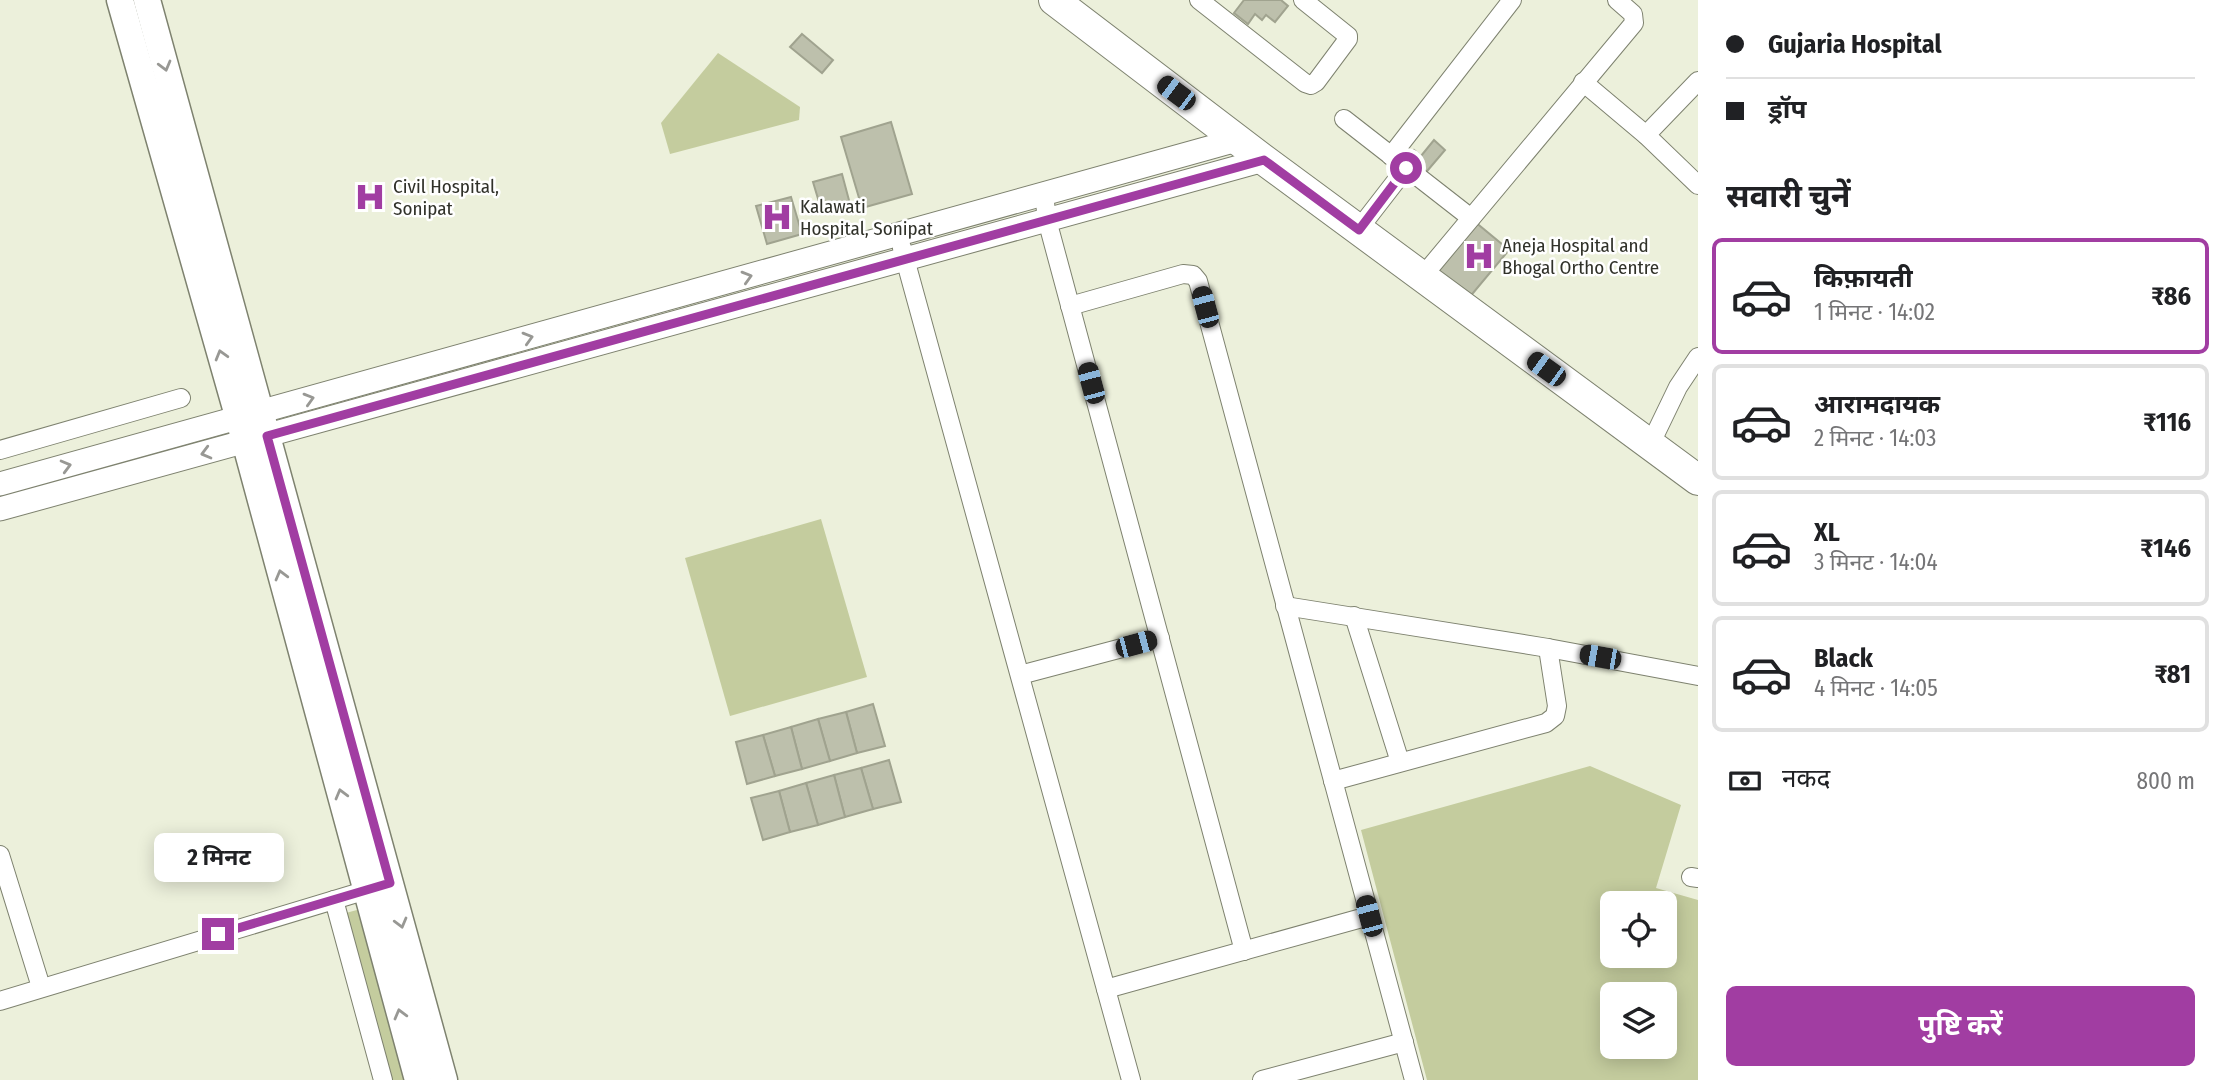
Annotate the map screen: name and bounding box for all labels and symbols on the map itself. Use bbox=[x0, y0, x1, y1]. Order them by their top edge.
one-way arrow bbox=[157, 60, 171, 72]
car bbox=[1153, 72, 1200, 114]
route start bbox=[1390, 152, 1422, 184]
place label: Civil Hospital, Sonipat bbox=[393, 175, 499, 220]
hospital icon: Civil Hospital, Sonipat bbox=[353, 180, 387, 214]
place label: Kalawati Hospital, Sonipat bbox=[800, 195, 934, 240]
hospital icon: Kalawati Hospital, Sonipat bbox=[760, 200, 794, 234]
place label: Aneja Hospital and Bhogal Ortho Centre bbox=[1502, 234, 1659, 279]
hospital icon: Aneja Hospital and Bhogal Ortho Centre bbox=[1462, 239, 1496, 273]
one-way arrow bbox=[741, 271, 753, 285]
car bbox=[1190, 284, 1221, 330]
one-way arrow bbox=[522, 332, 534, 346]
car bbox=[1523, 348, 1570, 390]
one-way arrow bbox=[215, 350, 229, 362]
car bbox=[1076, 360, 1107, 406]
one-way arrow bbox=[303, 393, 315, 408]
one-way arrow bbox=[200, 445, 212, 459]
one-way arrow bbox=[60, 460, 72, 474]
one-way arrow bbox=[275, 569, 290, 581]
car bbox=[1113, 628, 1160, 660]
car bbox=[1578, 643, 1623, 671]
one-way arrow bbox=[335, 789, 349, 801]
callout: 2 मिनट bbox=[153, 832, 283, 881]
car bbox=[1354, 893, 1385, 939]
one-way arrow bbox=[393, 917, 407, 929]
route end bbox=[202, 918, 234, 950]
one-way arrow bbox=[394, 1008, 408, 1020]

